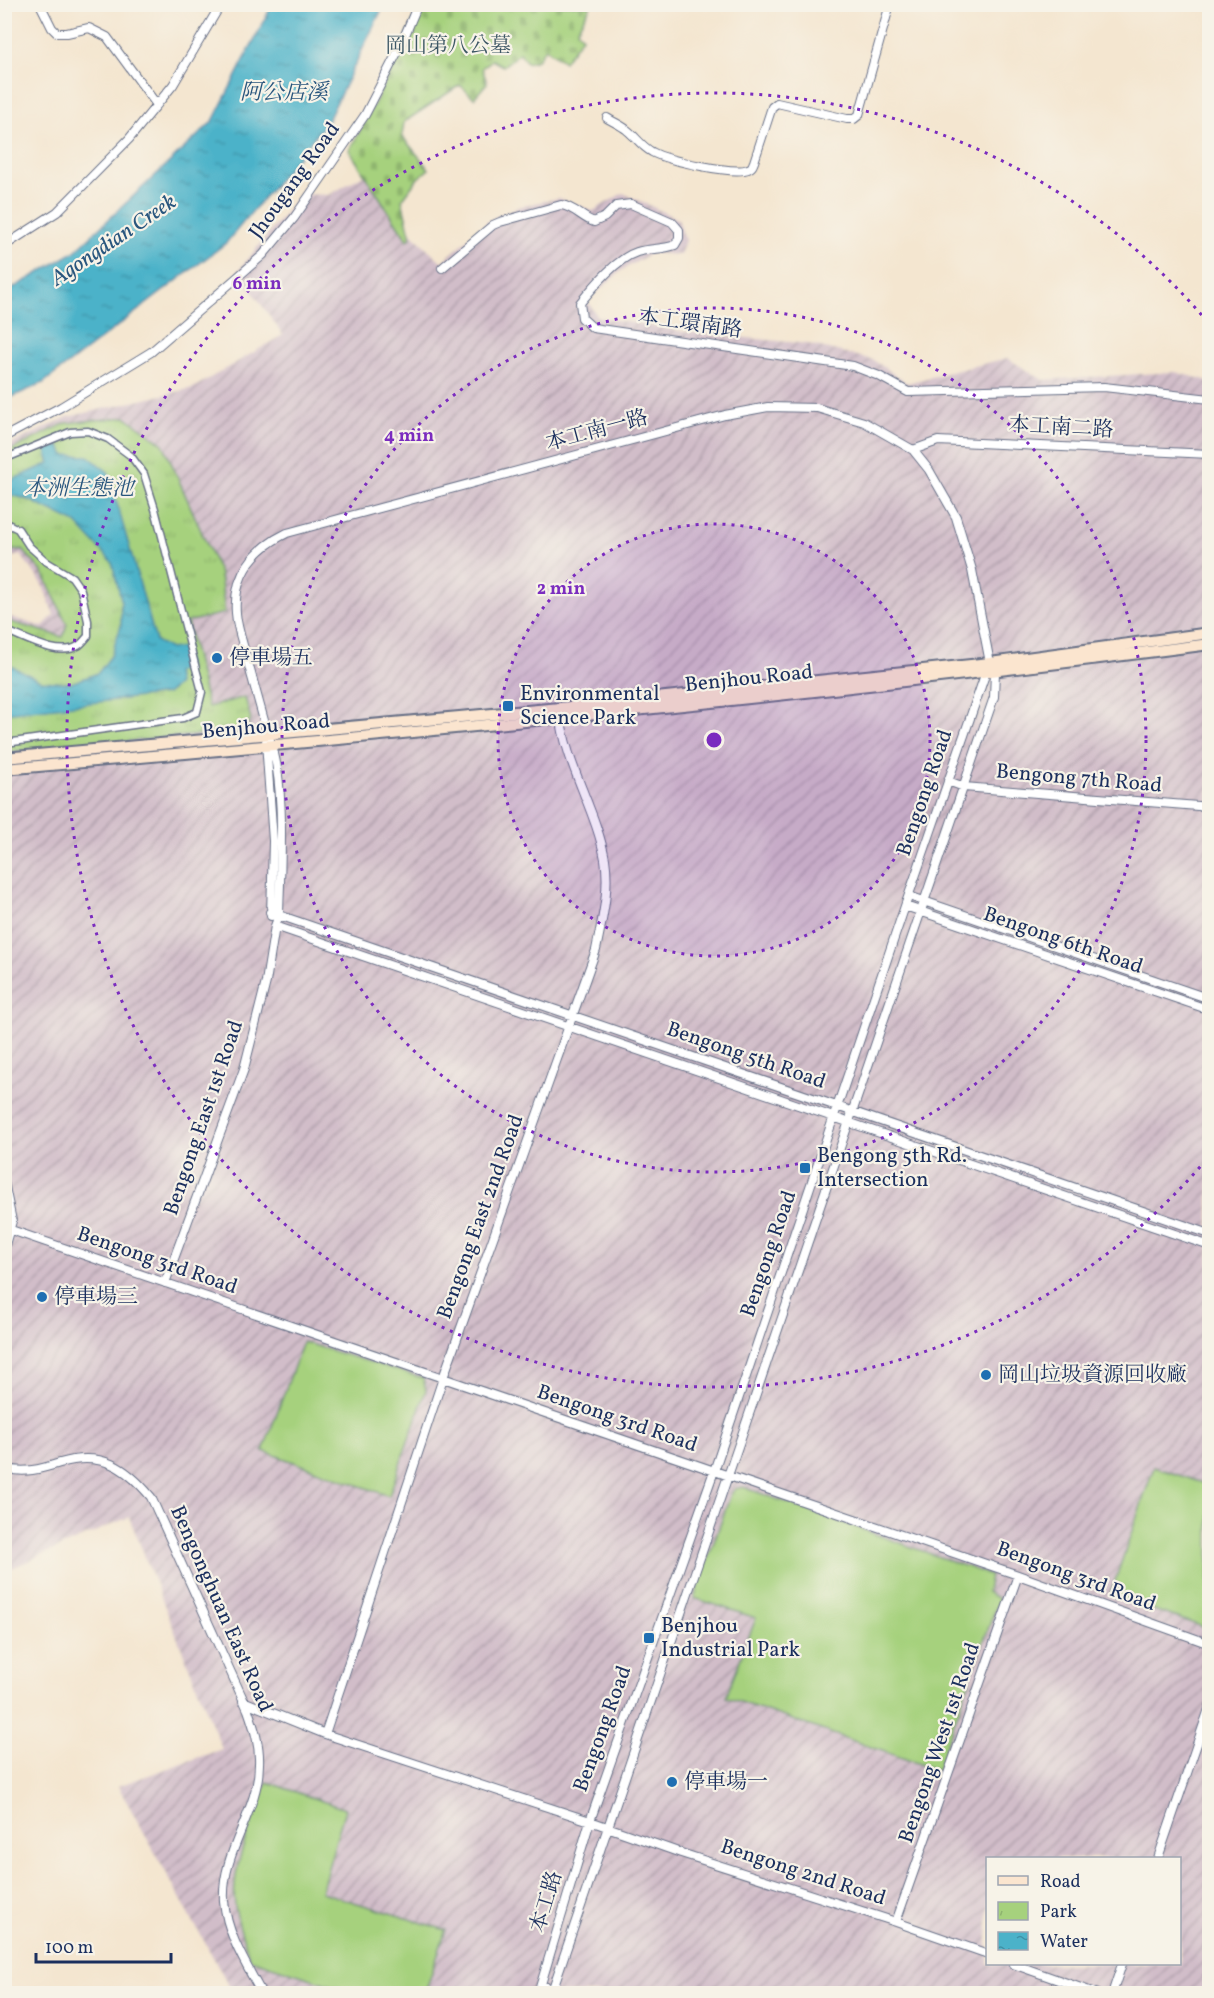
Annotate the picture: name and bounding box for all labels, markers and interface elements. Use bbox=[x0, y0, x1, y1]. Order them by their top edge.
park label: 岡山第八公墓 bbox=[385, 32, 511, 61]
water label: 阿公店溪 bbox=[240, 78, 330, 109]
street label: Jhougang Road bbox=[243, 116, 347, 246]
water label: Agongdian Creek bbox=[44, 187, 183, 295]
text: 6 min bbox=[232, 272, 282, 297]
street label: 本工環南路 bbox=[636, 302, 744, 346]
street label: 本工南一路 bbox=[543, 403, 651, 459]
street label: 本工南二路 bbox=[1008, 411, 1114, 445]
text: 4 min bbox=[384, 424, 434, 449]
water label: 本洲生態池 bbox=[24, 474, 136, 505]
text: 2 min bbox=[537, 577, 585, 602]
place label: 停車場五 bbox=[229, 644, 313, 673]
marker: 停車場五 bbox=[210, 651, 224, 665]
street label: Benjhou Road bbox=[684, 658, 814, 700]
place label: Environmental Science Park bbox=[520, 680, 659, 733]
marker: Environmental Science Park bbox=[501, 699, 515, 713]
street label: Benjhou Road bbox=[201, 707, 331, 747]
street label: Bengong Road bbox=[890, 726, 960, 860]
centre of rings bbox=[704, 730, 724, 750]
street label: Bengong 7th Road bbox=[995, 757, 1163, 801]
street label: Bengong 6th Road bbox=[979, 900, 1147, 982]
street label: Bengong 5th Road bbox=[663, 1015, 829, 1097]
street label: Bengong East 1st Road bbox=[157, 1016, 251, 1220]
street label: Bengong East 2nd Road bbox=[430, 1111, 532, 1323]
place label: Bengong 5th Rd. Intersection bbox=[817, 1142, 967, 1195]
marker: Bengong 5th Rd. Intersection bbox=[798, 1161, 812, 1175]
street label: Bengong Road bbox=[734, 1187, 804, 1321]
street label: Bengong 3rd Road bbox=[73, 1220, 241, 1302]
place label: 停車場三 bbox=[54, 1283, 138, 1312]
marker: 停車場三 bbox=[35, 1290, 49, 1304]
place label: 岡山垃圾資源回收廠 bbox=[998, 1361, 1187, 1390]
marker: 岡山垃圾資源回收廠 bbox=[979, 1368, 993, 1382]
street label: Bengong 3rd Road bbox=[533, 1378, 701, 1460]
street label: Bengonghuan East Road bbox=[162, 1501, 280, 1717]
street label: Bengong 3rd Road bbox=[992, 1535, 1160, 1619]
place label: Benjhou Industrial Park bbox=[661, 1612, 801, 1665]
marker: Benjhou Industrial Park bbox=[642, 1631, 656, 1645]
street label: Bengong West 1st Road bbox=[892, 1639, 988, 1847]
street label: Bengong Road bbox=[567, 1662, 639, 1796]
place label: 停車場一 bbox=[684, 1768, 768, 1797]
marker: 停車場一 bbox=[665, 1775, 679, 1789]
street label: Bengong 2nd Road bbox=[717, 1833, 889, 1913]
legend bbox=[986, 1857, 1181, 1965]
street label: 本工路 bbox=[524, 1868, 570, 1936]
text: Road bbox=[1040, 1870, 1081, 1895]
text: Park bbox=[1040, 1900, 1077, 1925]
scale bar bbox=[36, 1926, 171, 1964]
text: Water bbox=[1040, 1930, 1088, 1955]
text: 100 m bbox=[45, 1936, 94, 1961]

